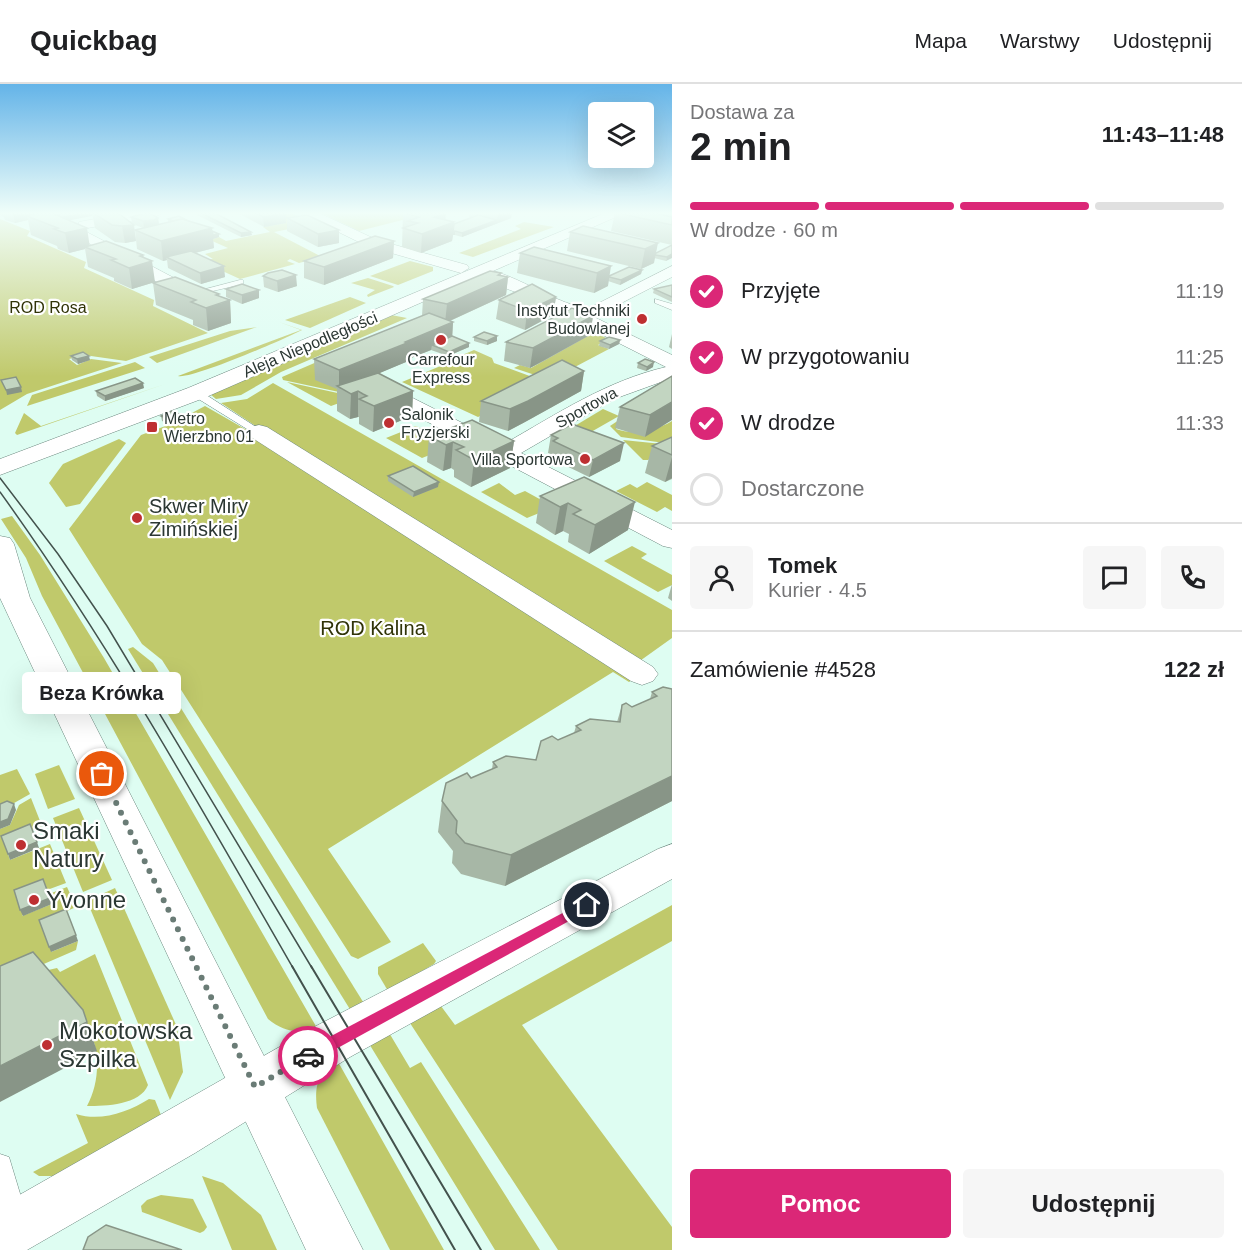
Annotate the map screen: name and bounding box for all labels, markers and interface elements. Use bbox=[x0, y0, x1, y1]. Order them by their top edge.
text: Quickbag bbox=[30, 25, 158, 56]
text: Mapa bbox=[915, 29, 967, 52]
text: Warstwy bbox=[1000, 29, 1080, 52]
text: Udostępnij bbox=[1113, 29, 1212, 52]
text: Dostawa za bbox=[690, 101, 795, 123]
map controls bbox=[588, 102, 654, 168]
button: layers bbox=[588, 102, 654, 168]
text: 11:43–11:48 bbox=[1102, 122, 1224, 147]
text: 2 min bbox=[690, 125, 792, 168]
text: W drodze · 60 m bbox=[690, 219, 838, 241]
icon: check bbox=[690, 275, 723, 308]
text: Przyjęte bbox=[741, 278, 820, 303]
text: 11:19 bbox=[1175, 280, 1224, 302]
park label: ROD Rosa bbox=[9, 299, 87, 316]
place label: Instytut Techniki Budowlanej bbox=[516, 302, 630, 337]
street label: Aleja Niepodległości bbox=[241, 308, 380, 380]
marker: Instytut Techniki Budowlanej bbox=[635, 312, 649, 326]
marker: Carrefour Express bbox=[434, 333, 448, 347]
icon: check bbox=[690, 341, 723, 374]
text: W przygotowaniu bbox=[741, 344, 910, 369]
text: 11:25 bbox=[1175, 346, 1224, 368]
place label: Carrefour Express bbox=[407, 351, 475, 386]
street label: Sportowa bbox=[553, 384, 620, 431]
place label: Salonik Fryzjerski bbox=[401, 406, 469, 441]
icon: check bbox=[690, 407, 723, 440]
place label: Metro Wierzbno 01 bbox=[164, 410, 254, 445]
text: W drodze bbox=[741, 410, 835, 435]
text: 11:33 bbox=[1175, 412, 1224, 434]
marker: Salonik Fryzjerski bbox=[382, 416, 396, 430]
marker: Metro Wierzbno 01 bbox=[145, 420, 159, 434]
place label: Villa Sportowa bbox=[471, 451, 573, 468]
marker: Villa Sportowa bbox=[578, 452, 592, 466]
text: Dostarczone bbox=[741, 476, 865, 501]
place label: Skwer Miry Zimińskiej bbox=[149, 495, 248, 540]
marker: Skwer Miry Zimińskiej bbox=[130, 511, 144, 525]
button: person bbox=[690, 546, 753, 609]
button: chat bbox=[1083, 546, 1146, 609]
button: phone bbox=[1161, 546, 1224, 609]
text: Tomek bbox=[768, 553, 837, 578]
text: Kurier · 4.5 bbox=[768, 579, 867, 601]
park label: ROD Kalina bbox=[320, 617, 427, 639]
text: Zamówienie #4528 bbox=[690, 657, 876, 682]
text: 122 zł bbox=[1164, 657, 1224, 682]
callout: Beza Krówka bbox=[22, 672, 182, 714]
text: Beza Krówka bbox=[39, 682, 164, 704]
pin bbox=[76, 748, 127, 799]
icon: bag bbox=[85, 757, 118, 790]
place label: Smaki Natury bbox=[33, 817, 104, 872]
marker: Smaki Natury bbox=[14, 838, 28, 852]
pin bbox=[561, 879, 612, 930]
place label: Yvonne bbox=[46, 886, 126, 913]
icon: home bbox=[570, 888, 603, 921]
marker: Yvonne bbox=[27, 893, 41, 907]
place label: Mokotowska Szpilka bbox=[59, 1017, 193, 1072]
courier bbox=[278, 1026, 338, 1086]
marker: Mokotowska Szpilka bbox=[40, 1038, 54, 1052]
icon: car bbox=[292, 1040, 325, 1073]
button: Pomoc bbox=[690, 1169, 951, 1238]
button: Udostępnij bbox=[963, 1169, 1224, 1238]

